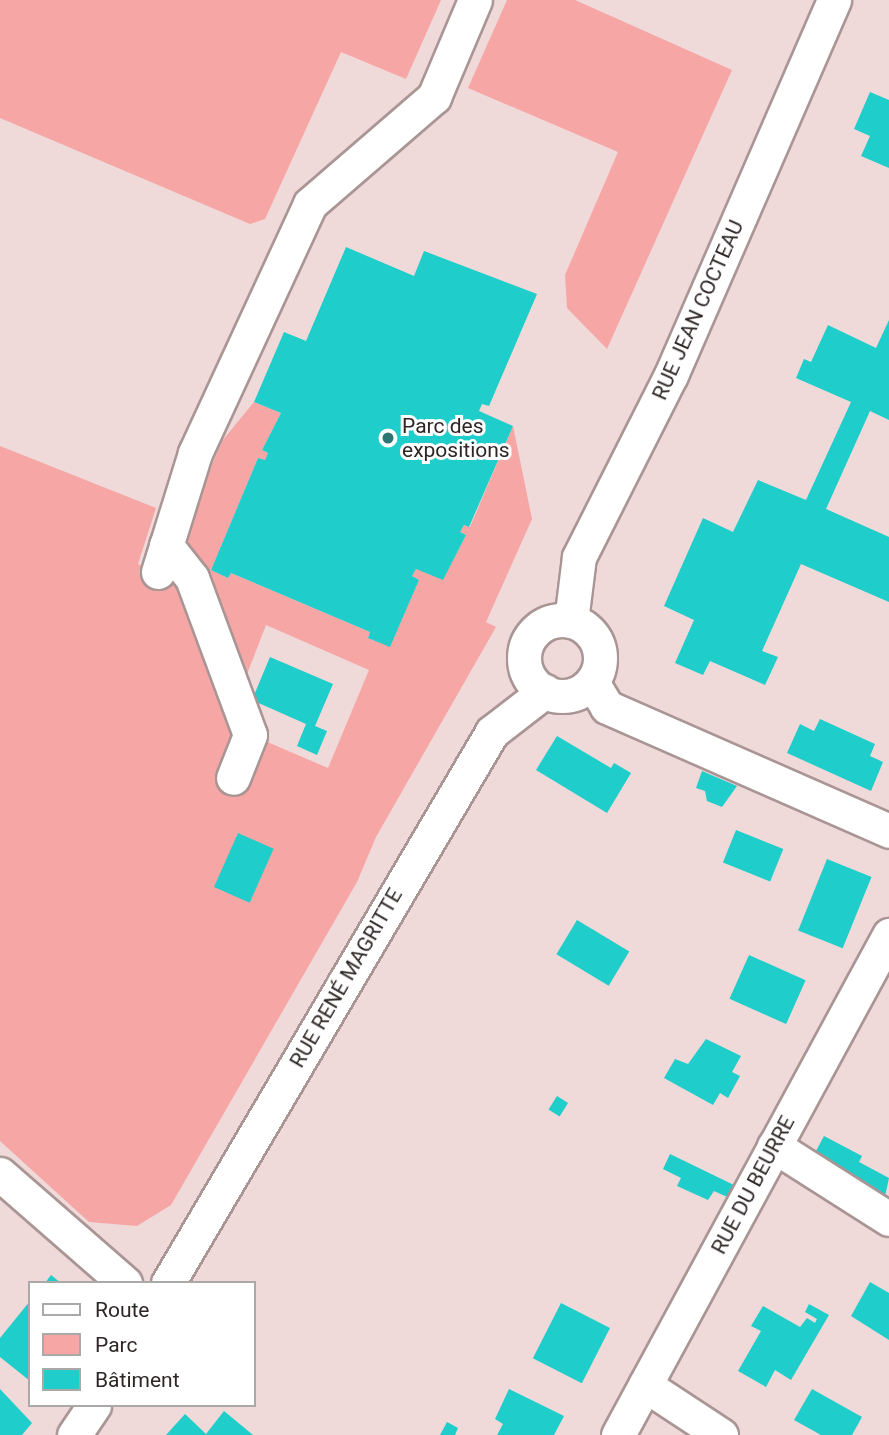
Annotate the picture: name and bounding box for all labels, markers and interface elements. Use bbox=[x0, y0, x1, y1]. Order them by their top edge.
street label: RUE JEAN COCTEAU bbox=[647, 216, 749, 404]
place label: Parc des expositions bbox=[402, 413, 510, 463]
marker: Parc des expositions bbox=[380, 430, 396, 446]
street label: RUE RENÉ MAGRITTE bbox=[284, 884, 408, 1072]
street label: RUE DU BEURRE bbox=[706, 1112, 800, 1258]
legend bbox=[28, 1281, 256, 1407]
text: Route bbox=[95, 1298, 150, 1322]
text: Parc bbox=[95, 1333, 137, 1357]
text: Bâtiment bbox=[95, 1368, 180, 1392]

